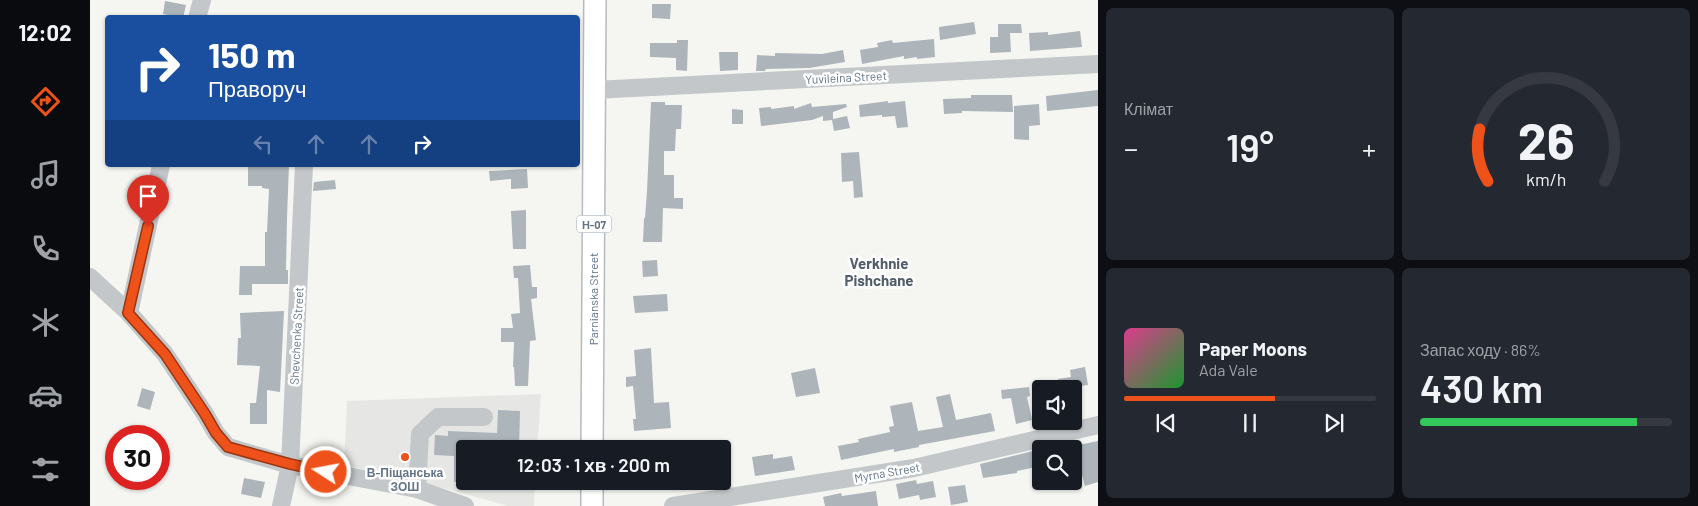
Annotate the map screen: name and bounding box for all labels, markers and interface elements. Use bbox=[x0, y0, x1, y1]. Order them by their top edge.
text: 12:02 bbox=[19, 19, 71, 45]
text: 150 m bbox=[208, 33, 295, 75]
icon: right bbox=[125, 35, 190, 100]
street label: Yuvileina Street bbox=[805, 68, 887, 86]
text: Праворуч bbox=[208, 75, 306, 101]
icon: directions bbox=[28, 84, 63, 119]
text: Клімат bbox=[1124, 99, 1173, 118]
text: 26 bbox=[1517, 108, 1575, 170]
text: 19° bbox=[1226, 124, 1274, 170]
icon: left bbox=[249, 130, 277, 158]
icon: ahead bbox=[302, 130, 330, 158]
icon: ahead bbox=[355, 130, 383, 158]
icon: right bbox=[408, 130, 436, 158]
text: − bbox=[1124, 131, 1138, 165]
text: + bbox=[1362, 131, 1376, 165]
icon: music bbox=[28, 157, 63, 192]
text: km/h bbox=[1526, 168, 1566, 190]
pin bbox=[127, 175, 169, 226]
icon: arrive bbox=[134, 182, 162, 210]
road number: Н-07 bbox=[576, 215, 612, 232]
icon: phone bbox=[28, 231, 63, 266]
street label: Parnianska Street bbox=[586, 253, 600, 345]
district label: Verkhnie Pishchane bbox=[844, 254, 914, 289]
street label: Shevchenka Street bbox=[286, 287, 306, 385]
icon: climate bbox=[28, 305, 63, 340]
text: Paper Moons bbox=[1199, 337, 1307, 360]
text: Запас ходу · 86% bbox=[1420, 340, 1541, 359]
text: Ada Vale bbox=[1199, 360, 1258, 379]
text: 430 km bbox=[1420, 365, 1543, 411]
icon: car bbox=[28, 378, 63, 413]
map controls bbox=[1032, 380, 1082, 490]
button: sound bbox=[1032, 380, 1082, 430]
icon: previous bbox=[1152, 409, 1180, 437]
icon: pause bbox=[1236, 409, 1264, 437]
icon: next bbox=[1320, 409, 1348, 437]
speed limit sign: 30 bbox=[105, 425, 170, 490]
button: search bbox=[1032, 440, 1082, 490]
position arrow bbox=[299, 445, 351, 497]
marker: В-Піщанська ЗОШ bbox=[399, 451, 411, 463]
icon: filters bbox=[28, 452, 63, 487]
text: 12:03 · 1 хв · 200 m bbox=[517, 453, 670, 476]
street label: Myrna Street bbox=[853, 459, 921, 485]
place label: В-Піщанська ЗОШ bbox=[367, 465, 444, 493]

